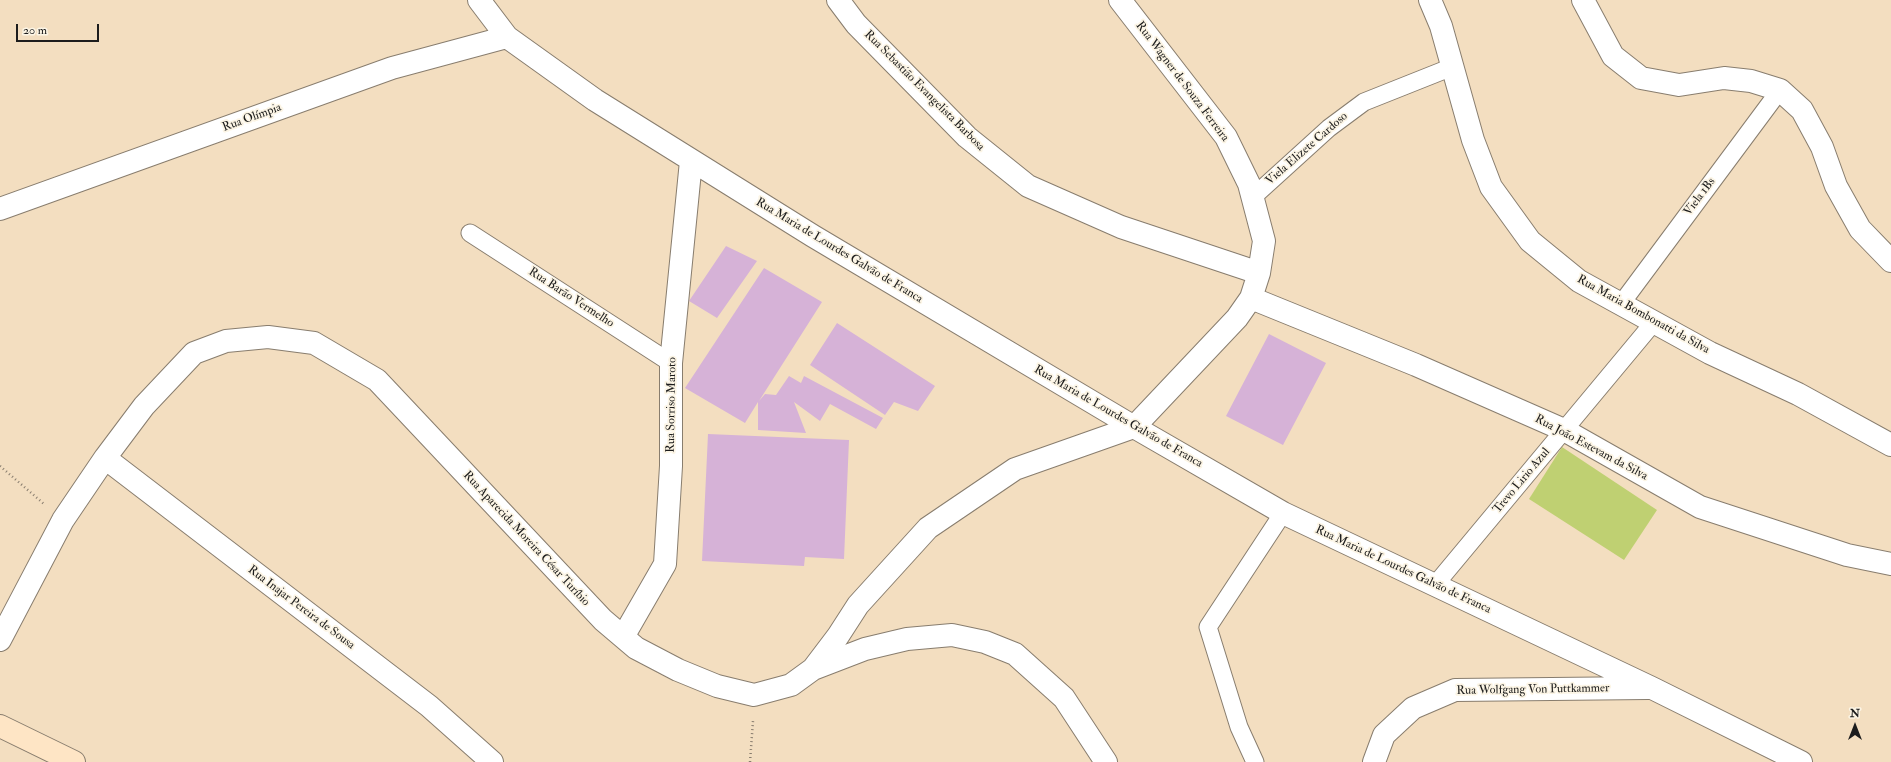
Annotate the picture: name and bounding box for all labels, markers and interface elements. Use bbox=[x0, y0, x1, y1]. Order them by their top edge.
scale bar bbox=[18, 16, 101, 42]
street label: Rua Wagner de Souza Ferreira bbox=[1132, 19, 1232, 145]
text: 20 m bbox=[23, 23, 47, 38]
street label: Rua Sebastião Evangelista Barbosa bbox=[861, 28, 987, 154]
street label: Rua Olímpia bbox=[221, 101, 283, 135]
street label: Viela Elizete Cardoso bbox=[1263, 109, 1351, 189]
street label: Viela 1Bs bbox=[1681, 175, 1719, 219]
street label: Rua Maria de Lourdes Galvão de Franca bbox=[753, 195, 925, 307]
street label: Rua Barão Vermelho bbox=[526, 265, 616, 331]
street label: Rua Maria Bombonatti da Silva bbox=[1574, 273, 1712, 357]
street label: Rua Sorriso Maroto bbox=[664, 357, 680, 453]
street label: Rua Maria de Lourdes Galvão de Franca bbox=[1031, 363, 1205, 471]
street label: Rua João Estevam da Silva bbox=[1532, 412, 1650, 484]
street label: Trevo Lirio Azul bbox=[1490, 445, 1554, 517]
street label: Rua Aparecida Moreira César Turíbio bbox=[460, 468, 592, 610]
street label: Rua Maria de Lourdes Galvão de Franca bbox=[1313, 523, 1493, 617]
street label: Rua Inajar Pereira de Sousa bbox=[245, 563, 357, 653]
street label: Rua Wolfgang Von Puttkammer bbox=[1456, 681, 1610, 699]
north arrow bbox=[1835, 706, 1875, 746]
text: N bbox=[1850, 707, 1860, 720]

